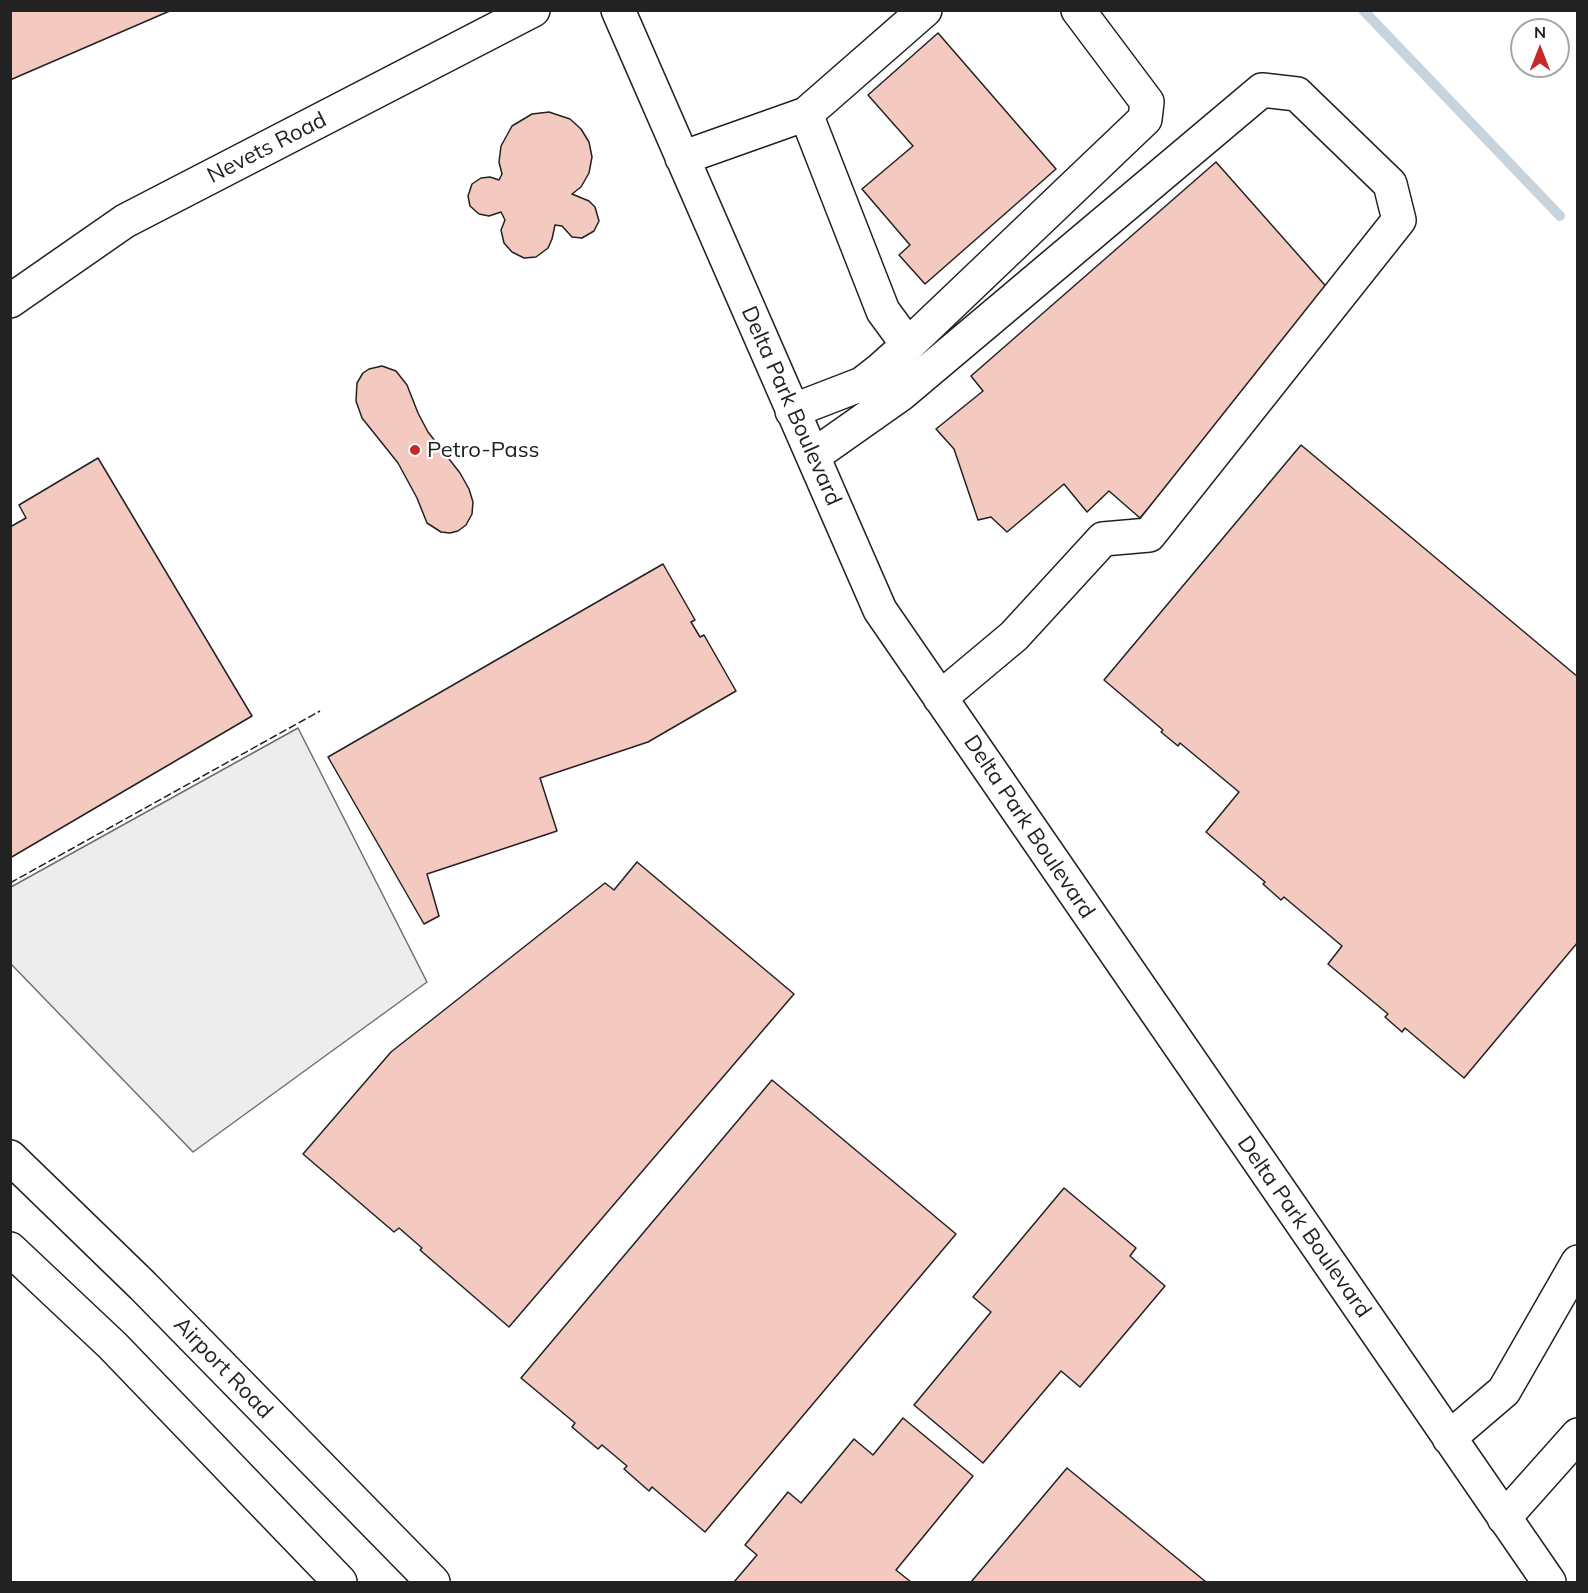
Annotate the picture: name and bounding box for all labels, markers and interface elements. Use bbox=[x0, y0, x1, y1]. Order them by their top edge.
north arrow bbox=[1510, 18, 1570, 78]
text: N bbox=[1534, 22, 1546, 42]
street label: Nevets Road bbox=[203, 107, 331, 189]
street label: Delta Park Boulevard bbox=[735, 302, 847, 510]
place label: Petro-Pass bbox=[427, 437, 539, 463]
marker: Petro-Pass bbox=[408, 443, 422, 457]
street label: Delta Park Boulevard bbox=[958, 730, 1100, 924]
street label: Delta Park Boulevard bbox=[1231, 1131, 1377, 1323]
street label: Airport Road bbox=[168, 1312, 278, 1424]

